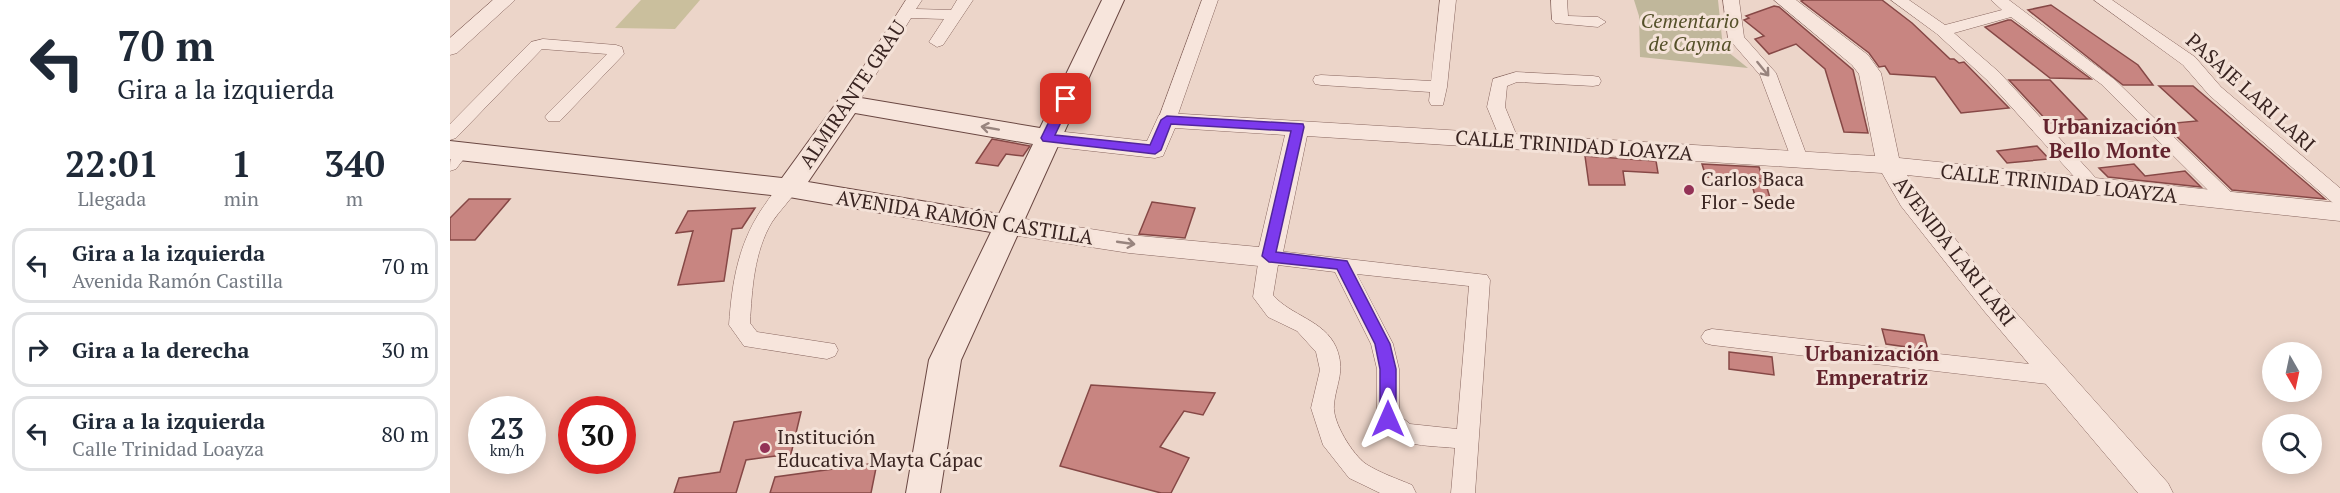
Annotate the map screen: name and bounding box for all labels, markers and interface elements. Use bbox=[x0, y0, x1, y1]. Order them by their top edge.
park label: Cementario de Cayma bbox=[1641, 7, 1739, 57]
street label: ALMIRANTE GRAU bbox=[793, 14, 912, 173]
text: 70 m bbox=[117, 17, 215, 73]
icon: left bbox=[18, 24, 96, 102]
street label: PASAJE LARI LARI bbox=[2180, 27, 2322, 157]
one-way arrow bbox=[1757, 60, 1770, 76]
text: Gira a la izquierda bbox=[117, 71, 335, 107]
pin bbox=[1040, 73, 1091, 124]
icon: arrive bbox=[1049, 82, 1082, 115]
district label: Urbanización Bello Monte bbox=[2043, 112, 2178, 164]
one-way arrow bbox=[980, 122, 1000, 133]
street label: CALLE TRINIDAD LOAYZA bbox=[1454, 123, 1694, 167]
text: 22:01 bbox=[65, 140, 159, 187]
text: 1 bbox=[231, 140, 252, 187]
text: 340 bbox=[324, 140, 385, 187]
street label: CALLE TRINIDAD LOAYZA bbox=[1939, 157, 2179, 209]
place label: Carlos Baca Flor - Sede bbox=[1701, 165, 1804, 215]
street label: AVENIDA LARI LARI bbox=[1888, 170, 2022, 332]
street label: AVENIDA RAMÓN CASTILLA bbox=[835, 183, 1096, 251]
marker: Carlos Baca Flor - Sede bbox=[1682, 183, 1696, 197]
text: Llegada bbox=[77, 185, 146, 212]
text: min bbox=[224, 185, 259, 212]
text: m bbox=[346, 185, 363, 212]
text: Gira a la izquierda bbox=[72, 238, 265, 267]
one-way arrow bbox=[1116, 238, 1135, 249]
icon: left bbox=[21, 249, 54, 282]
text: 70 m bbox=[381, 251, 429, 280]
text: Avenida Ramón Castilla bbox=[72, 267, 283, 294]
icon: right bbox=[21, 333, 54, 366]
text: Gira a la derecha bbox=[72, 335, 250, 364]
text: 30 m bbox=[381, 335, 429, 364]
district label: Urbanización Emperatriz bbox=[1805, 339, 1940, 391]
north arrow bbox=[2262, 342, 2322, 402]
map controls bbox=[2262, 342, 2322, 474]
position arrow bbox=[1356, 387, 1420, 451]
speed limit sign: 30 bbox=[558, 396, 636, 474]
text: Gira a la izquierda bbox=[72, 406, 265, 435]
text: 23 bbox=[490, 408, 524, 448]
button: search bbox=[2262, 414, 2322, 474]
icon: left bbox=[21, 417, 54, 450]
text: 80 m bbox=[381, 419, 429, 448]
place label: Institución Educativa Mayta Cápac bbox=[777, 423, 983, 473]
text: Calle Trinidad Loayza bbox=[72, 435, 264, 462]
text: km/h bbox=[490, 440, 524, 460]
marker: Institución Educativa Mayta Cápac bbox=[758, 441, 772, 455]

